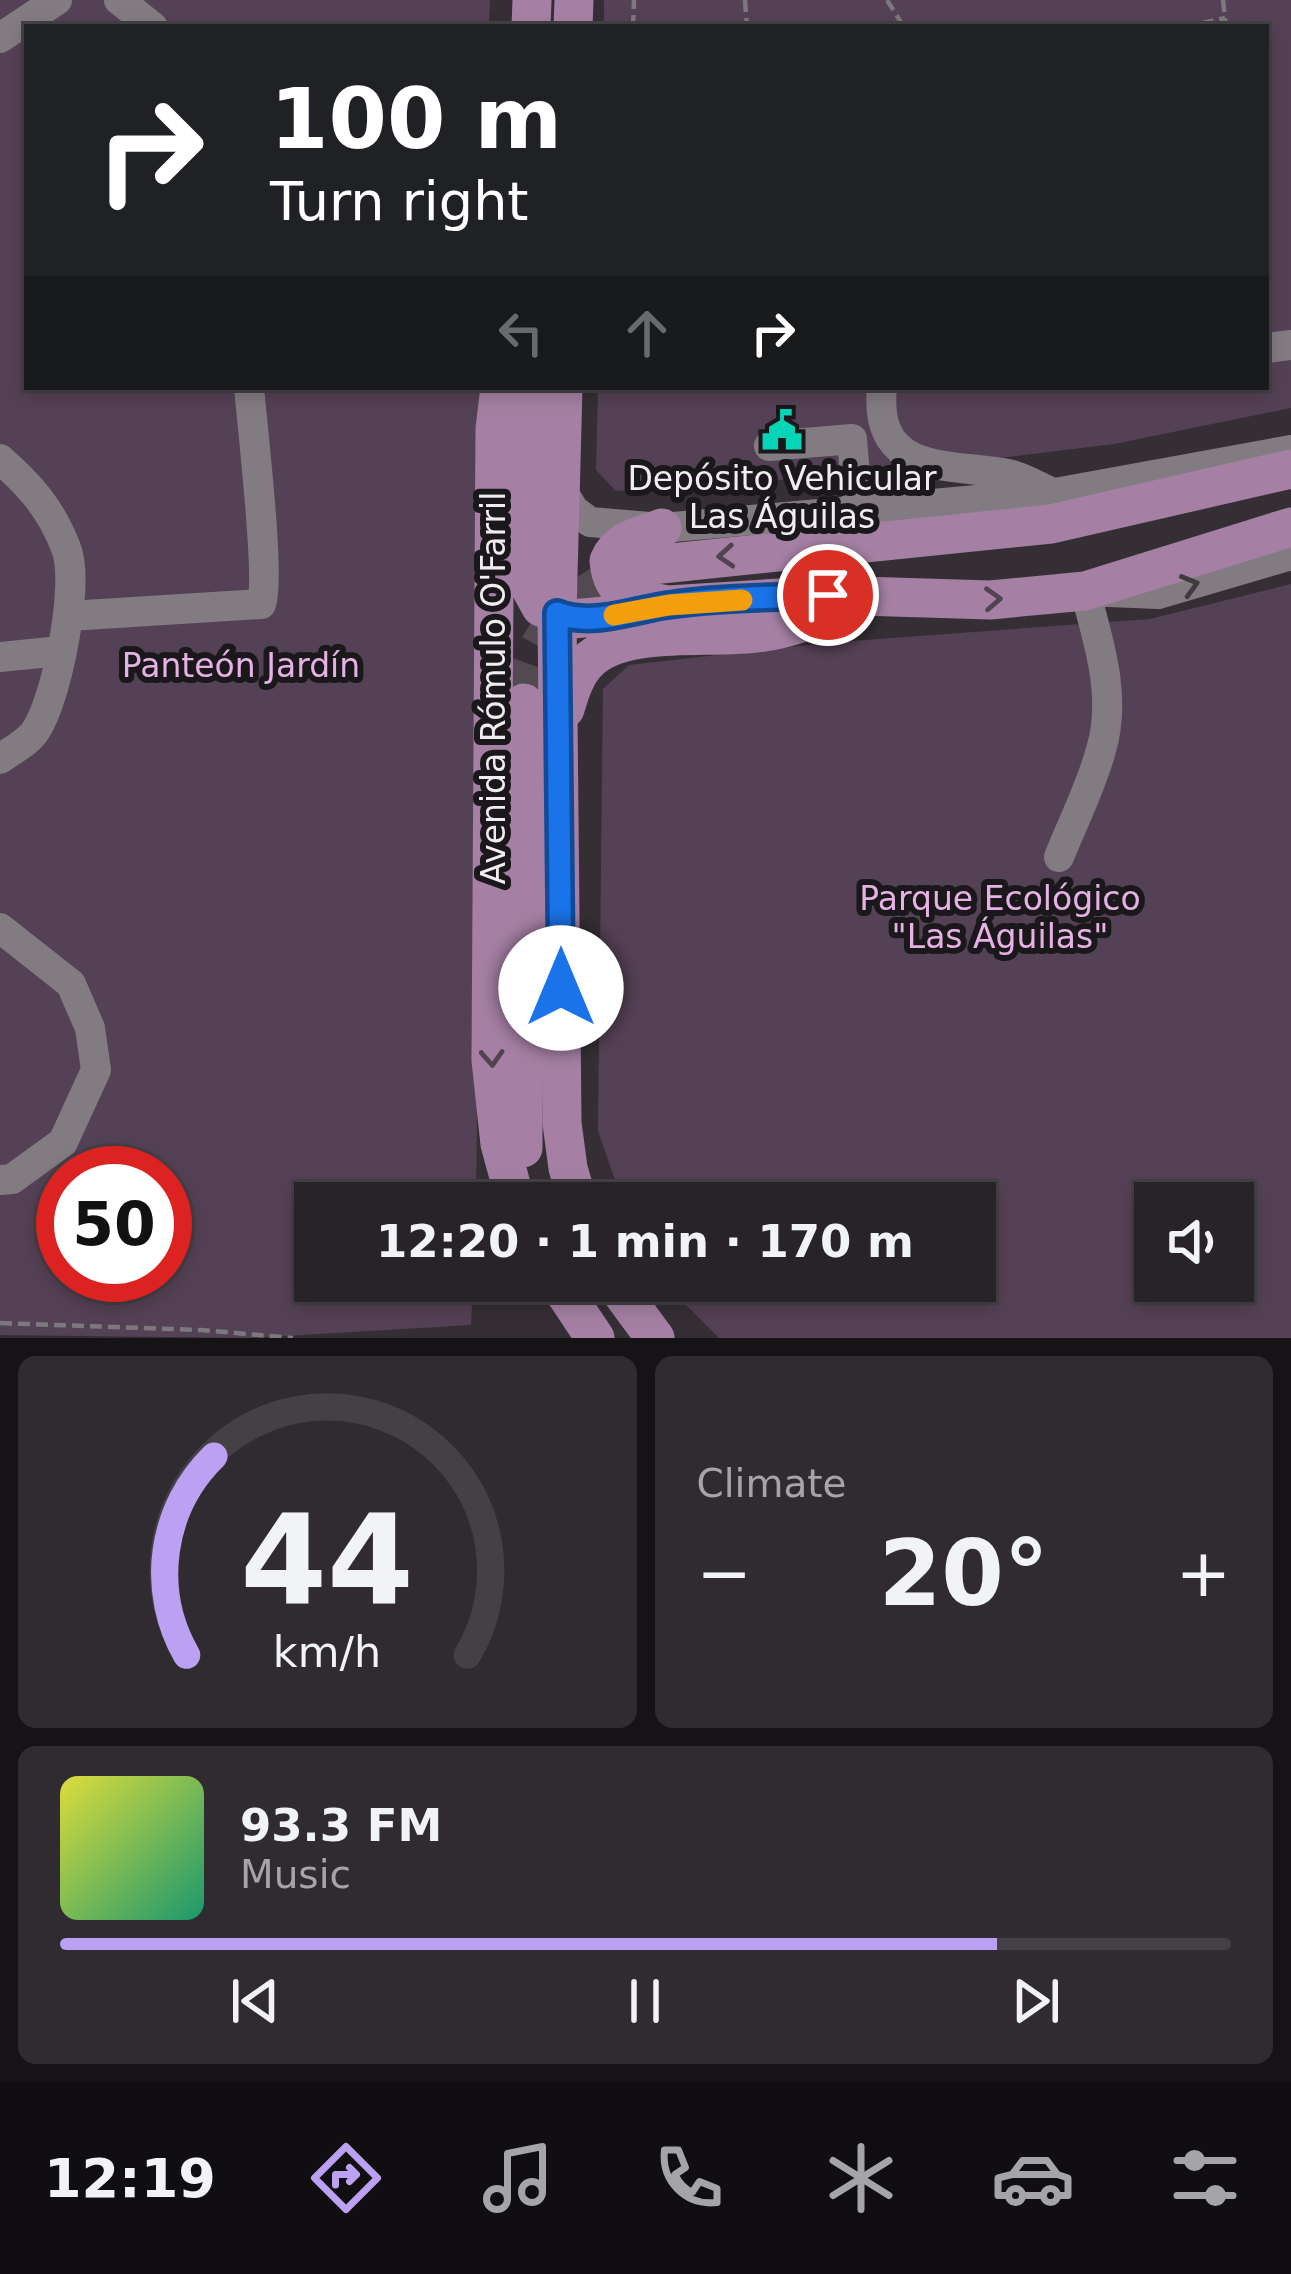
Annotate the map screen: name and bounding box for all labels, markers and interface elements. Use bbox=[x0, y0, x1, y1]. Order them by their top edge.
text: 100 m bbox=[270, 70, 562, 168]
icon: right bbox=[72, 72, 228, 228]
text: Turn right bbox=[270, 170, 529, 233]
icon: left bbox=[488, 300, 554, 366]
icon: ahead bbox=[614, 300, 680, 366]
icon: right bbox=[740, 300, 806, 366]
public building icon: Depósito Vehicular Las Águilas bbox=[759, 407, 805, 453]
place label: Depósito Vehicular Las Águilas bbox=[627, 459, 937, 536]
street label: Avenida Rómulo O'Farril bbox=[474, 492, 513, 884]
one-way arrow bbox=[716, 542, 735, 568]
pin bbox=[777, 544, 879, 646]
icon: arrive bbox=[795, 562, 861, 628]
one-way arrow bbox=[1179, 574, 1199, 599]
one-way arrow bbox=[984, 586, 1003, 612]
park label: Panteón Jardín bbox=[122, 646, 360, 685]
park label: Parque Ecológico "Las Águilas" bbox=[859, 879, 1141, 956]
position arrow bbox=[498, 925, 624, 1051]
one-way arrow bbox=[479, 1049, 505, 1068]
speed limit sign: 50 bbox=[36, 1146, 192, 1302]
map controls bbox=[1134, 1182, 1254, 1302]
button: sound bbox=[1134, 1182, 1254, 1302]
text: 12:20 · 1 min · 170 m bbox=[376, 1215, 914, 1268]
text: Climate bbox=[697, 1461, 847, 1506]
text: 44 bbox=[240, 1488, 414, 1633]
text: 20° bbox=[879, 1521, 1049, 1626]
text: − bbox=[697, 1535, 752, 1612]
text: + bbox=[1176, 1535, 1231, 1612]
text: km/h bbox=[273, 1627, 381, 1677]
text: 93.3 FM bbox=[240, 1799, 442, 1852]
text: Music bbox=[240, 1852, 351, 1897]
icon: previous bbox=[222, 1968, 288, 2034]
icon: pause bbox=[612, 1968, 678, 2034]
icon: next bbox=[1003, 1968, 1069, 2034]
icon: directions bbox=[304, 2136, 388, 2220]
icon: music bbox=[476, 2136, 560, 2220]
icon: phone bbox=[647, 2136, 731, 2220]
icon: climate bbox=[819, 2136, 903, 2220]
icon: car bbox=[991, 2136, 1075, 2220]
icon: filters bbox=[1163, 2136, 1247, 2220]
text: 12:19 bbox=[44, 2147, 216, 2210]

